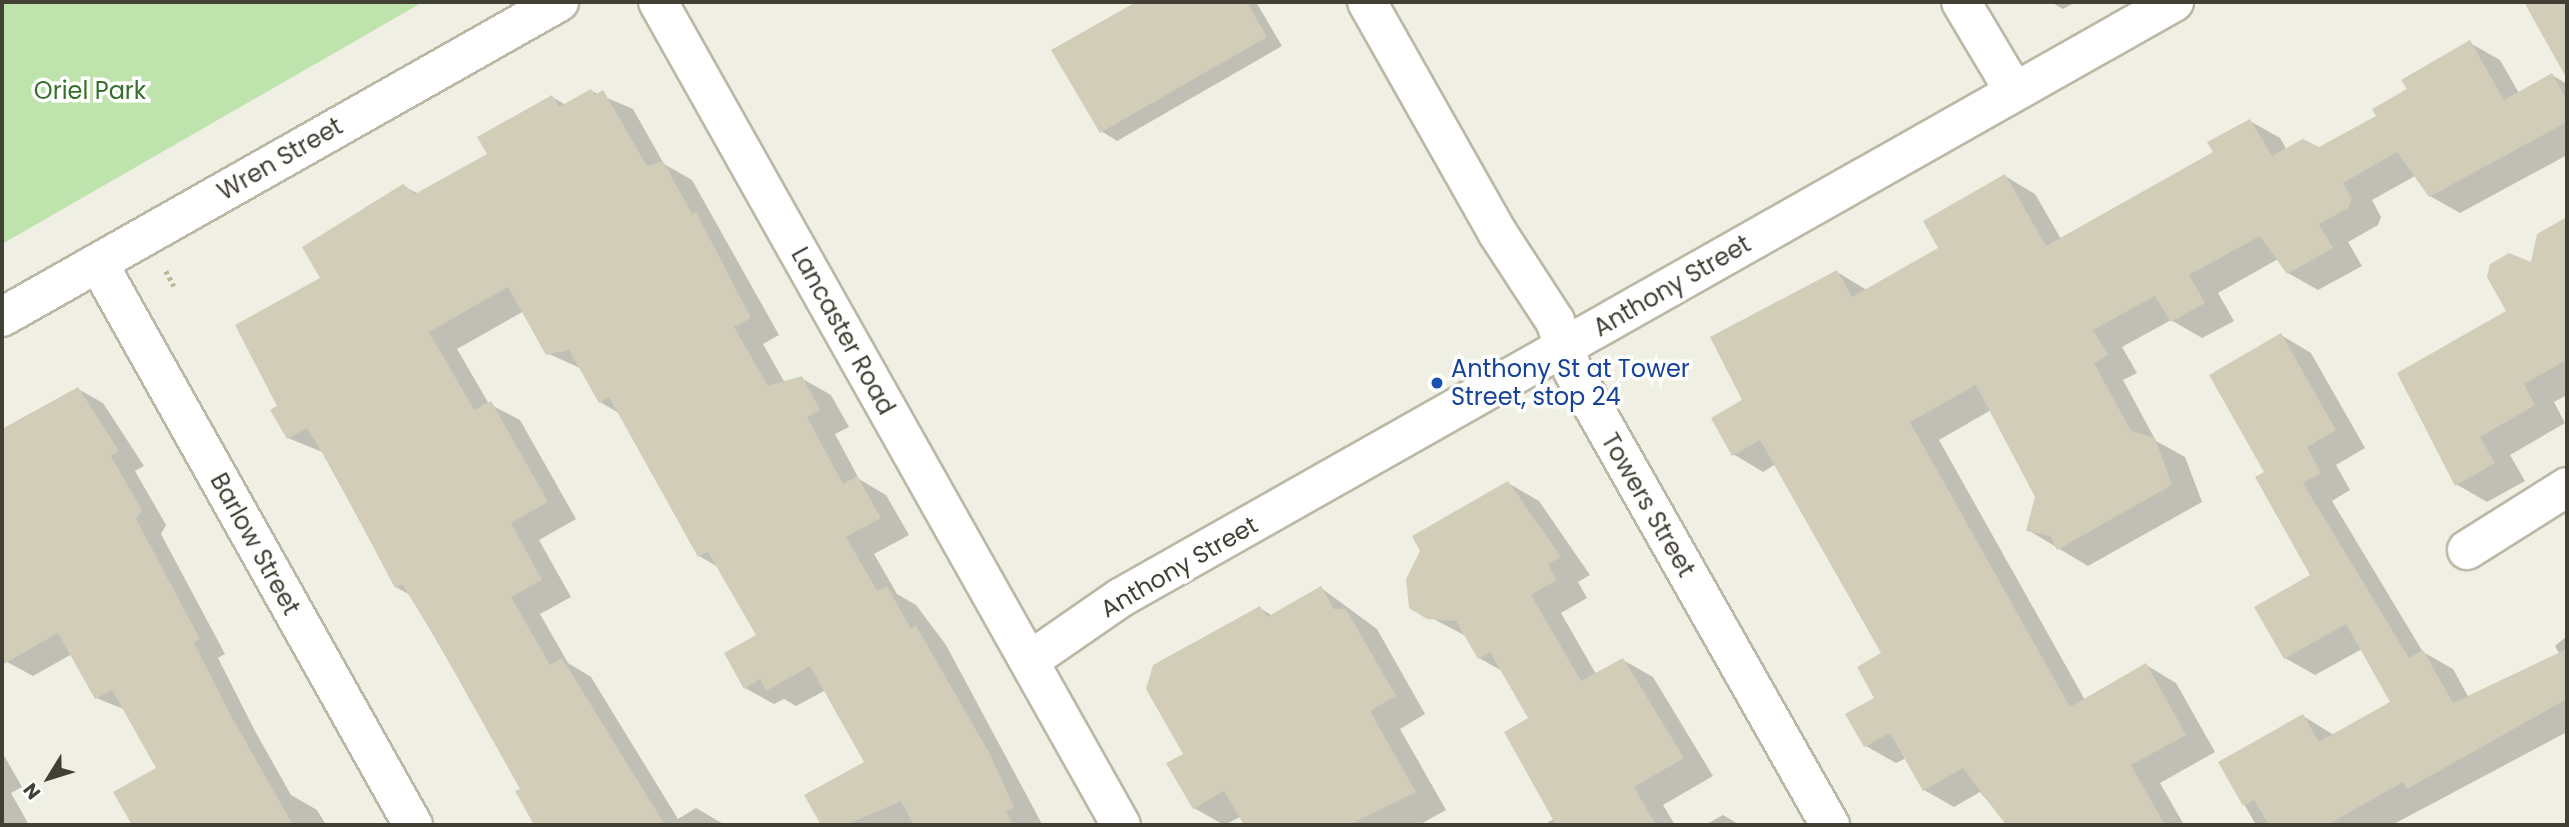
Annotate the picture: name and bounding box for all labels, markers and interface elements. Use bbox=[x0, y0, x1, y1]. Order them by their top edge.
park label: Oriel Park bbox=[34, 77, 146, 105]
street label: Wren Street bbox=[212, 112, 348, 206]
street label: Anthony Street bbox=[1588, 229, 1756, 343]
street label: Lancaster Road bbox=[785, 242, 901, 420]
place label: Anthony St at Tower Street, stop 24 bbox=[1451, 355, 1690, 411]
marker: Anthony St at Tower Street, stop 24 bbox=[1429, 375, 1445, 391]
street label: Towers Street bbox=[1595, 428, 1701, 582]
street label: Barlow Street bbox=[204, 468, 306, 620]
street label: Anthony Street bbox=[1095, 510, 1263, 624]
north arrow bbox=[14, 743, 84, 813]
text: N bbox=[17, 777, 47, 805]

